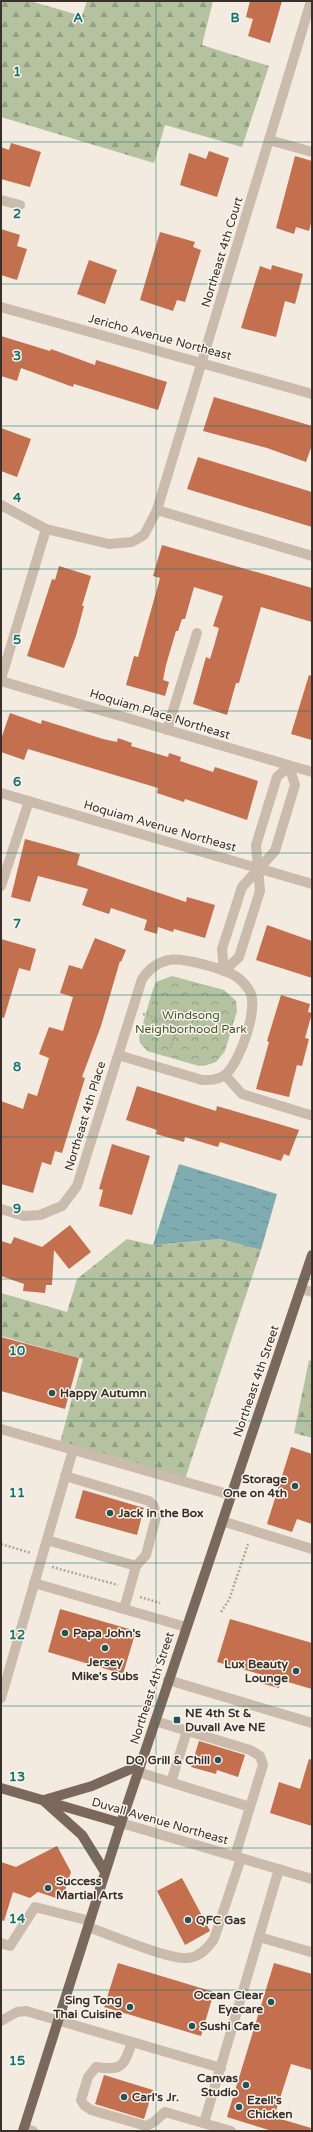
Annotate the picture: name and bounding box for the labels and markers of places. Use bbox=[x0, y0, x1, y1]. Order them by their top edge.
place label: Happy Autumn bbox=[60, 1386, 147, 1401]
marker: Happy Autumn bbox=[47, 1388, 57, 1398]
place label: Storage One on 4th bbox=[223, 1472, 287, 1500]
marker: Storage One on 4th bbox=[290, 1481, 300, 1491]
place label: Jack in the Box bbox=[117, 1506, 204, 1520]
marker: Jack in the Box bbox=[105, 1508, 115, 1518]
place label: Papa John's bbox=[73, 1626, 141, 1641]
marker: Papa John's bbox=[60, 1628, 70, 1638]
marker: Jersey Mike's Subs bbox=[100, 1643, 110, 1653]
place label: Jersey Mike's Subs bbox=[71, 1655, 139, 1683]
place label: Lux Beauty Lounge bbox=[224, 1657, 289, 1686]
marker: Lux Beauty Lounge bbox=[291, 1666, 301, 1676]
place label: NE 4th St & Duvall Ave NE bbox=[185, 1706, 266, 1734]
marker: NE 4th St & Duvall Ave NE bbox=[172, 1715, 182, 1725]
place label: DQ Grill & Chill bbox=[126, 1753, 210, 1767]
marker: DQ Grill & Chill bbox=[213, 1755, 223, 1765]
place label: Success Martial Arts bbox=[56, 1874, 123, 1902]
marker: Success Martial Arts bbox=[43, 1883, 53, 1893]
place label: QFC Gas bbox=[196, 1913, 246, 1927]
marker: QFC Gas bbox=[183, 1915, 193, 1925]
place label: Ocean Clear Eyecare bbox=[194, 1988, 263, 2017]
place label: Sing Tong Thai Cuisine bbox=[52, 1993, 122, 2021]
marker: Ocean Clear Eyecare bbox=[266, 1997, 276, 2007]
marker: Sing Tong Thai Cuisine bbox=[125, 2002, 135, 2012]
place label: Sushi Cafe bbox=[200, 2019, 260, 2033]
marker: Sushi Cafe bbox=[187, 2021, 197, 2031]
place label: Canvas Studio bbox=[197, 2071, 238, 2099]
marker: Canvas Studio bbox=[241, 2080, 251, 2090]
place label: Carl's Jr. bbox=[132, 2090, 179, 2104]
marker: Carl's Jr. bbox=[119, 2092, 129, 2102]
place label: Ezell's Chicken bbox=[247, 2093, 293, 2121]
marker: Ezell's Chicken bbox=[234, 2102, 244, 2112]

